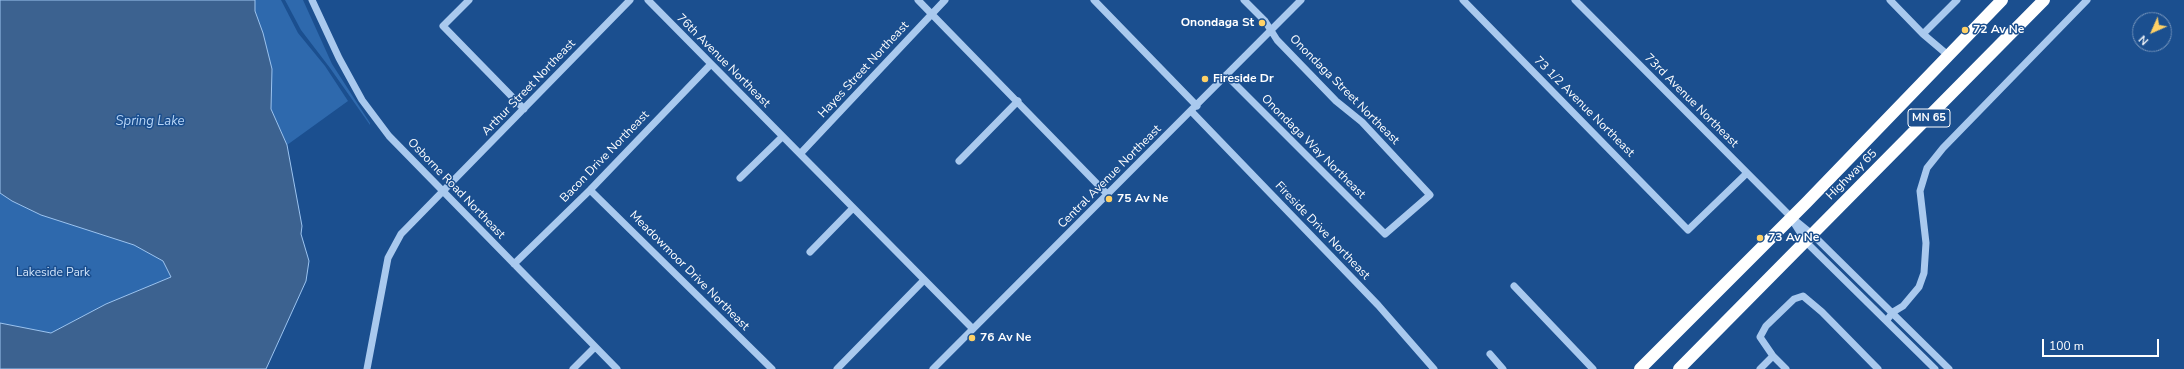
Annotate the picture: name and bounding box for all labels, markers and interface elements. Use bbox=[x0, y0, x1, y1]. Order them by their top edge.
street label: 76th Avenue Northeast bbox=[673, 11, 773, 111]
north arrow bbox=[2132, 12, 2172, 52]
place label: Onondaga St bbox=[1181, 16, 1254, 30]
marker: Onondaga St bbox=[1257, 18, 1267, 28]
street label: Hayes Street Northeast bbox=[816, 19, 912, 121]
place label: 72 Av Ne bbox=[1973, 23, 2024, 37]
marker: 72 Av Ne bbox=[1960, 25, 1970, 35]
street label: Onondaga Street Northeast bbox=[1286, 32, 1402, 148]
text: N bbox=[2136, 32, 2152, 48]
street label: Arthur Street Northeast bbox=[479, 37, 579, 139]
street label: 73rd Avenue Northeast bbox=[1641, 51, 1741, 151]
street label: 73 1/2 Avenue Northeast bbox=[1531, 54, 1637, 160]
place label: Fireside Dr bbox=[1213, 72, 1274, 86]
marker: Fireside Dr bbox=[1200, 74, 1210, 84]
street label: Onondaga Way Northeast bbox=[1258, 92, 1368, 202]
street label: Bacon Drive Northeast bbox=[557, 108, 653, 206]
road number: MN 65 bbox=[1908, 109, 1950, 127]
water label: Spring Lake bbox=[116, 114, 184, 130]
street label: Central Avenue Northeast bbox=[1055, 122, 1165, 232]
street label: Osborne Road Northeast bbox=[404, 136, 508, 242]
street label: Highway 65 bbox=[1824, 147, 1880, 203]
street label: Fireside Drive Northeast bbox=[1272, 179, 1372, 283]
place label: 75 Av Ne bbox=[1117, 192, 1168, 206]
marker: 75 Av Ne bbox=[1104, 194, 1114, 204]
street label: Meadowmoor Drive Northeast bbox=[626, 208, 752, 334]
place label: 73 Av Ne bbox=[1768, 231, 1819, 245]
marker: 73 Av Ne bbox=[1755, 233, 1765, 243]
park label: Lakeside Park bbox=[16, 266, 90, 280]
place label: 76 Av Ne bbox=[980, 331, 1031, 345]
scale bar bbox=[2044, 331, 2161, 357]
marker: 76 Av Ne bbox=[967, 333, 977, 343]
text: 100 m bbox=[2049, 338, 2084, 354]

